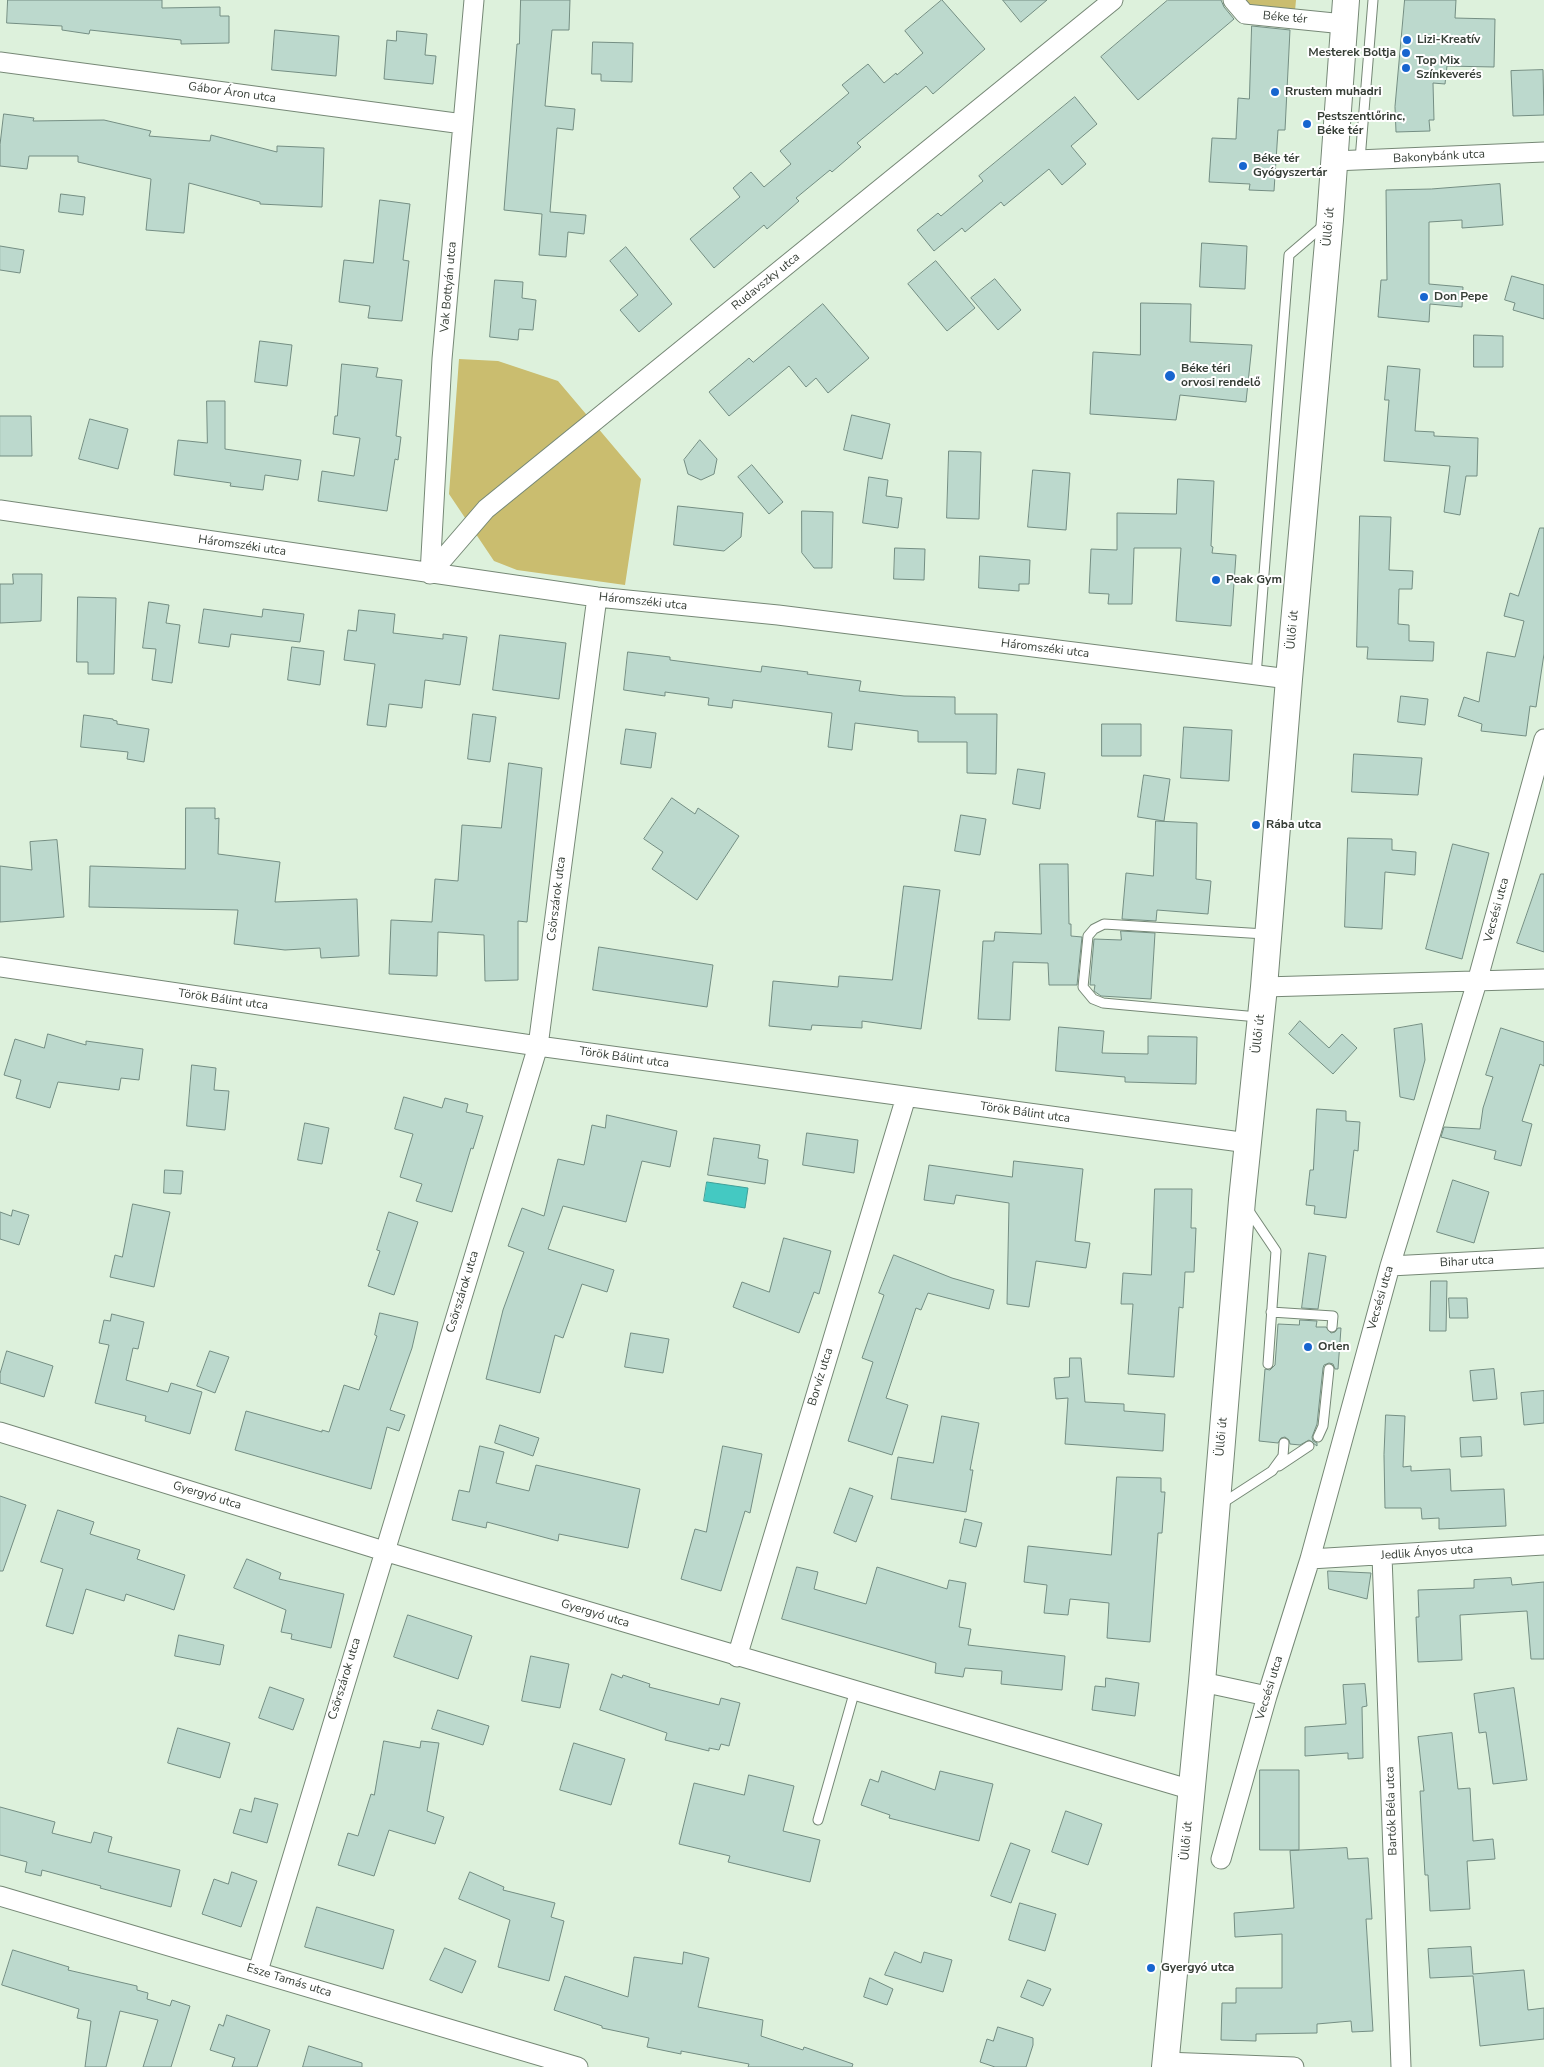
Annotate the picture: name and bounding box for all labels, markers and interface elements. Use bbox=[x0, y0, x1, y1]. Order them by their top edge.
street label: Béke tér bbox=[1262, 9, 1308, 27]
place label: Lizi-Kreatív bbox=[1417, 33, 1480, 47]
marker: Lizi-Kreatív bbox=[1401, 34, 1413, 46]
place label: Mesterek Boltja bbox=[1308, 46, 1396, 60]
marker: Mesterek Boltja bbox=[1400, 47, 1412, 59]
place label: Top Mix Színkeverés bbox=[1416, 54, 1482, 82]
marker: Top Mix Színkeverés bbox=[1400, 62, 1412, 74]
street label: Gábor Áron utca bbox=[187, 80, 277, 106]
place label: Rrustem muhadri bbox=[1285, 85, 1382, 99]
marker: Rrustem muhadri bbox=[1269, 86, 1281, 98]
place label: Pestszentlőrinc, Béke tér bbox=[1317, 110, 1405, 138]
marker: Pestszentlőrinc, Béke tér bbox=[1301, 118, 1313, 130]
street label: Bakonybánk utca bbox=[1393, 147, 1485, 167]
place label: Béke tér Gyógyszertár bbox=[1253, 152, 1327, 180]
marker: Béke tér Gyógyszertár bbox=[1237, 160, 1249, 172]
street label: Üllői út bbox=[1320, 207, 1338, 247]
street label: Vak Bottyán utca bbox=[438, 241, 460, 333]
street label: Rudavszky utca bbox=[729, 250, 803, 314]
place label: Don Pepe bbox=[1434, 290, 1488, 304]
marker: Don Pepe bbox=[1418, 291, 1430, 303]
place label: Béke téri orvosi rendelő bbox=[1181, 362, 1261, 390]
marker: Béke téri orvosi rendelő bbox=[1163, 369, 1177, 383]
street label: Háromszéki utca bbox=[197, 533, 287, 559]
place label: Peak Gym bbox=[1226, 573, 1282, 587]
marker: Peak Gym bbox=[1210, 574, 1222, 586]
street label: Háromszéki utca bbox=[598, 590, 688, 614]
street label: Üllői út bbox=[1284, 610, 1302, 650]
street label: Háromszéki utca bbox=[1000, 636, 1090, 662]
place label: Rába utca bbox=[1266, 818, 1321, 832]
marker: Rába utca bbox=[1250, 819, 1262, 831]
street label: Csörszárok utca bbox=[545, 856, 569, 942]
street label: Vecsési utca bbox=[1481, 876, 1513, 944]
street label: Török Bálint utca bbox=[177, 987, 269, 1013]
street label: Üllői út bbox=[1250, 1014, 1268, 1054]
street label: Török Bálint utca bbox=[578, 1045, 670, 1071]
street label: Török Bálint utca bbox=[979, 1100, 1071, 1126]
street label: Csörszárok utca bbox=[444, 1249, 482, 1335]
street label: Bihar utca bbox=[1440, 1253, 1494, 1271]
street label: Vecsési utca bbox=[1365, 1264, 1397, 1332]
place label: Orlen bbox=[1318, 1340, 1349, 1354]
marker: Orlen bbox=[1302, 1341, 1314, 1353]
street label: Borvíz utca bbox=[805, 1346, 837, 1408]
street label: Üllői út bbox=[1213, 1417, 1231, 1457]
street label: Gyergyó utca bbox=[171, 1479, 243, 1513]
street label: Jedlik Ányos utca bbox=[1380, 1543, 1474, 1563]
street label: Gyergyó utca bbox=[559, 1597, 631, 1631]
street label: Csörszárok utca bbox=[326, 1636, 364, 1722]
street label: Vecsési utca bbox=[1253, 1654, 1287, 1722]
street label: Bartók Béla utca bbox=[1383, 1766, 1401, 1856]
street label: Üllői út bbox=[1178, 1821, 1196, 1861]
street label: Esze Tamás utca bbox=[245, 1961, 333, 2001]
place label: Gyergyó utca bbox=[1161, 1961, 1234, 1975]
marker: Gyergyó utca bbox=[1145, 1962, 1157, 1974]

